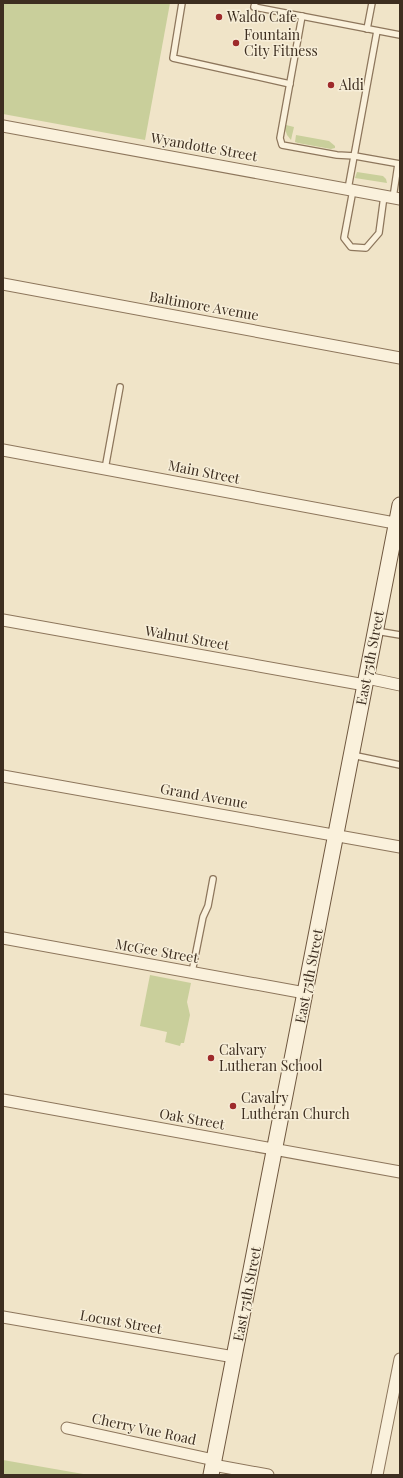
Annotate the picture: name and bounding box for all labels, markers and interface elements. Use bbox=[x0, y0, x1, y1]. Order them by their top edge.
place label: Waldo Cafe bbox=[226, 7, 297, 26]
marker: Waldo Cafe bbox=[214, 12, 224, 22]
place label: Fountain City Fitness bbox=[244, 25, 318, 60]
marker: Fountain City Fitness bbox=[231, 38, 241, 48]
place label: Aldi bbox=[338, 75, 364, 94]
marker: Aldi bbox=[326, 80, 336, 90]
street label: Wyandotte Street bbox=[148, 128, 260, 165]
street label: Baltimore Avenue bbox=[148, 287, 260, 325]
street label: Main Street bbox=[167, 455, 243, 488]
street label: East 75th Street bbox=[351, 608, 388, 707]
street label: Walnut Street bbox=[142, 621, 232, 654]
street label: Grand Avenue bbox=[159, 778, 249, 813]
street label: East 75th Street bbox=[290, 926, 327, 1025]
street label: McGee Street bbox=[114, 934, 201, 967]
place label: Calvary Lutheran School bbox=[219, 1040, 323, 1075]
marker: Calvary Lutheran School bbox=[206, 1053, 216, 1063]
place label: Cavalry Lutheran Church bbox=[241, 1088, 350, 1123]
marker: Cavalry Lutheran Church bbox=[228, 1101, 238, 1111]
street label: Oak Street bbox=[158, 1103, 227, 1134]
street label: East 75th Street bbox=[228, 1244, 265, 1343]
street label: Locust Street bbox=[79, 1305, 165, 1338]
street label: Cherry Vue Road bbox=[90, 1408, 198, 1449]

